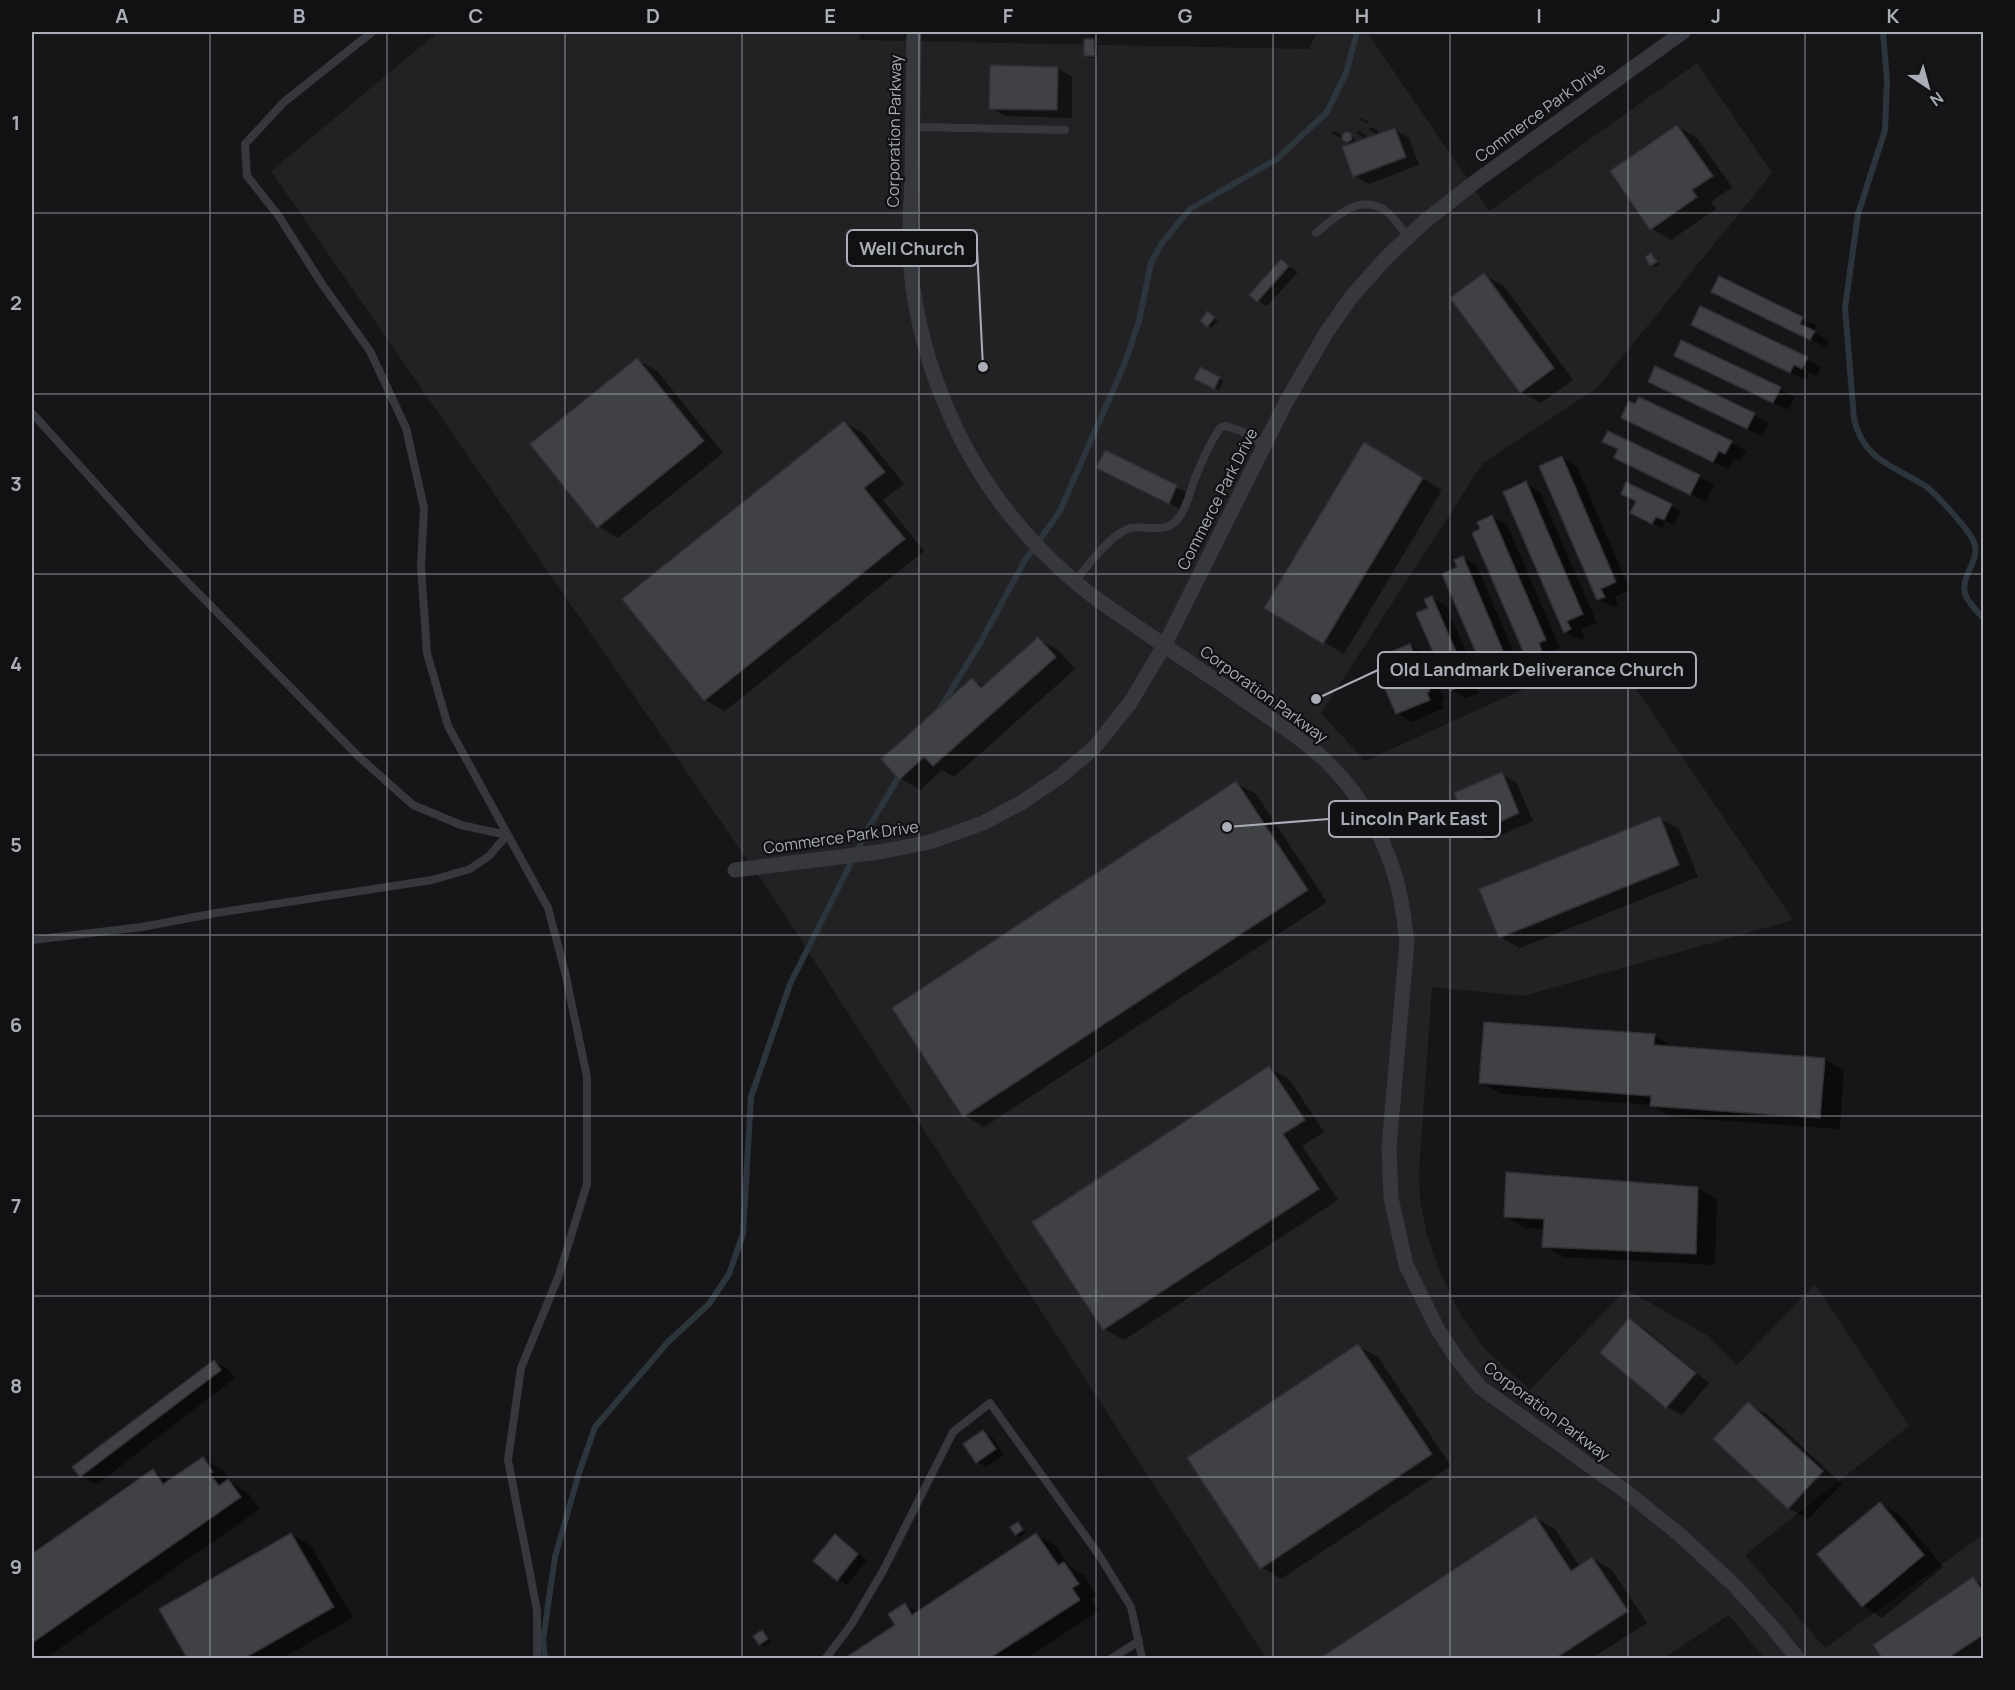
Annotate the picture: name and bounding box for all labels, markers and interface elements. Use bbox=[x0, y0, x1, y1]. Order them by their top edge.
text: A bbox=[115, 2, 129, 29]
text: B bbox=[293, 2, 306, 29]
text: C bbox=[469, 2, 483, 29]
text: D bbox=[646, 2, 660, 29]
text: E bbox=[824, 2, 836, 29]
text: F bbox=[1003, 2, 1014, 29]
text: G bbox=[1178, 2, 1193, 29]
text: H bbox=[1355, 2, 1369, 29]
text: I bbox=[1536, 2, 1542, 29]
text: J bbox=[1711, 2, 1721, 29]
text: K bbox=[1887, 2, 1900, 29]
street label: Corporation Parkway bbox=[882, 54, 906, 208]
street label: Commerce Park Drive bbox=[1470, 57, 1610, 167]
north arrow bbox=[1898, 57, 1958, 117]
text: N bbox=[1926, 87, 1948, 111]
text: 1 bbox=[12, 109, 20, 136]
callout: Well Church bbox=[847, 230, 977, 266]
text: Well Church bbox=[859, 236, 965, 260]
text: 2 bbox=[10, 289, 22, 316]
street label: Commerce Park Drive bbox=[1172, 424, 1262, 574]
text: 3 bbox=[10, 470, 22, 497]
street label: Corporation Parkway bbox=[1196, 640, 1333, 748]
text: 4 bbox=[10, 650, 22, 677]
callout: Old Landmark Deliverance Church bbox=[1378, 652, 1696, 688]
text: Old Landmark Deliverance Church bbox=[1390, 657, 1684, 681]
callout: Lincoln Park East bbox=[1329, 801, 1500, 837]
text: Lincoln Park East bbox=[1340, 806, 1488, 830]
street label: Commerce Park Drive bbox=[762, 815, 920, 859]
text: 5 bbox=[10, 831, 22, 858]
text: 6 bbox=[10, 1011, 22, 1038]
text: 7 bbox=[11, 1192, 21, 1219]
street label: Corporation Parkway bbox=[1479, 1356, 1615, 1466]
text: 8 bbox=[10, 1372, 22, 1399]
text: 9 bbox=[10, 1553, 22, 1580]

